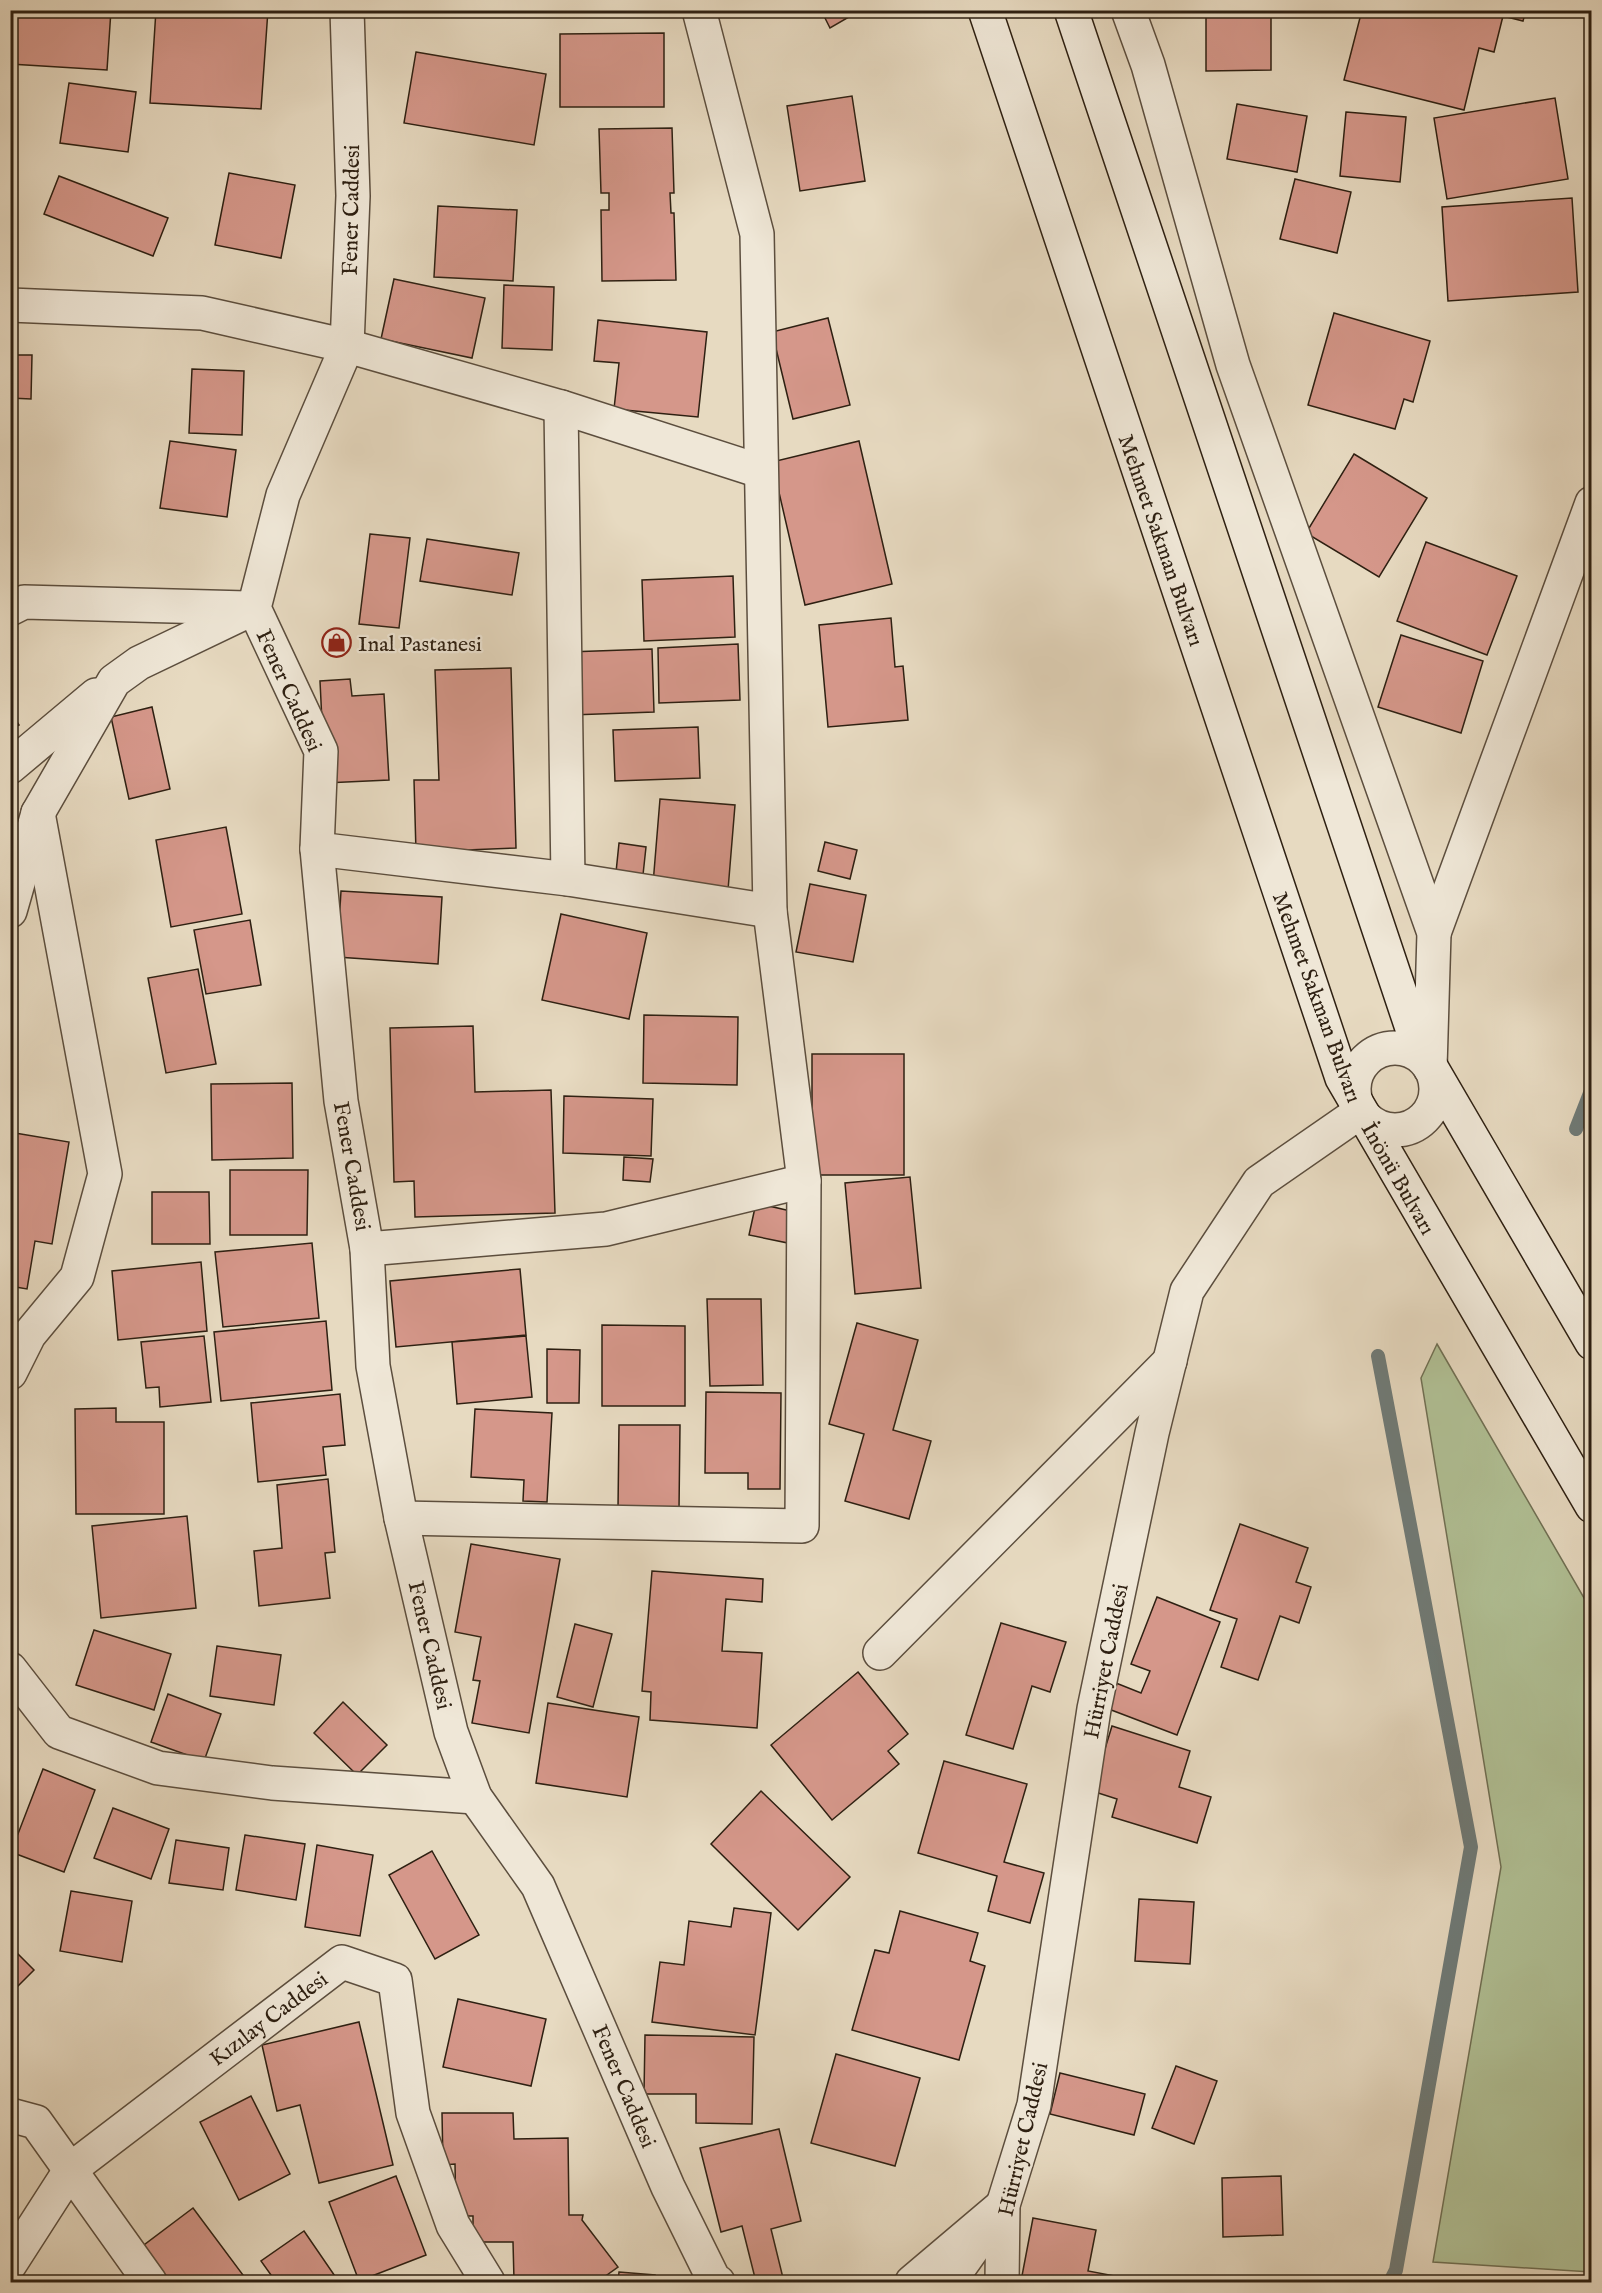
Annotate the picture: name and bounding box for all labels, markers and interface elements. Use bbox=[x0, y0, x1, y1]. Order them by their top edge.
street label: Fener Caddesi bbox=[337, 144, 367, 276]
street label: Mehmet Sakman Bulvarı bbox=[1111, 431, 1210, 650]
street label: Fener Caddesi bbox=[249, 625, 328, 756]
shop icon: Inal Pastanesi bbox=[321, 627, 353, 659]
place label: Inal Pastanesi bbox=[358, 631, 482, 659]
street label: Mehmet Sakman Bulvarı bbox=[1265, 889, 1367, 1107]
street label: Fener Caddesi bbox=[326, 1099, 376, 1233]
street label: İnönü Bulvarı bbox=[1354, 1118, 1441, 1240]
street label: Fener Caddesi bbox=[401, 1578, 457, 1713]
street label: Hürriyet Caddesi bbox=[1078, 1581, 1136, 1741]
street label: Kızılay Caddesi bbox=[204, 1966, 334, 2073]
street label: Fener Caddesi bbox=[585, 2021, 662, 2153]
street label: Hürriyet Caddesi bbox=[993, 2060, 1055, 2219]

